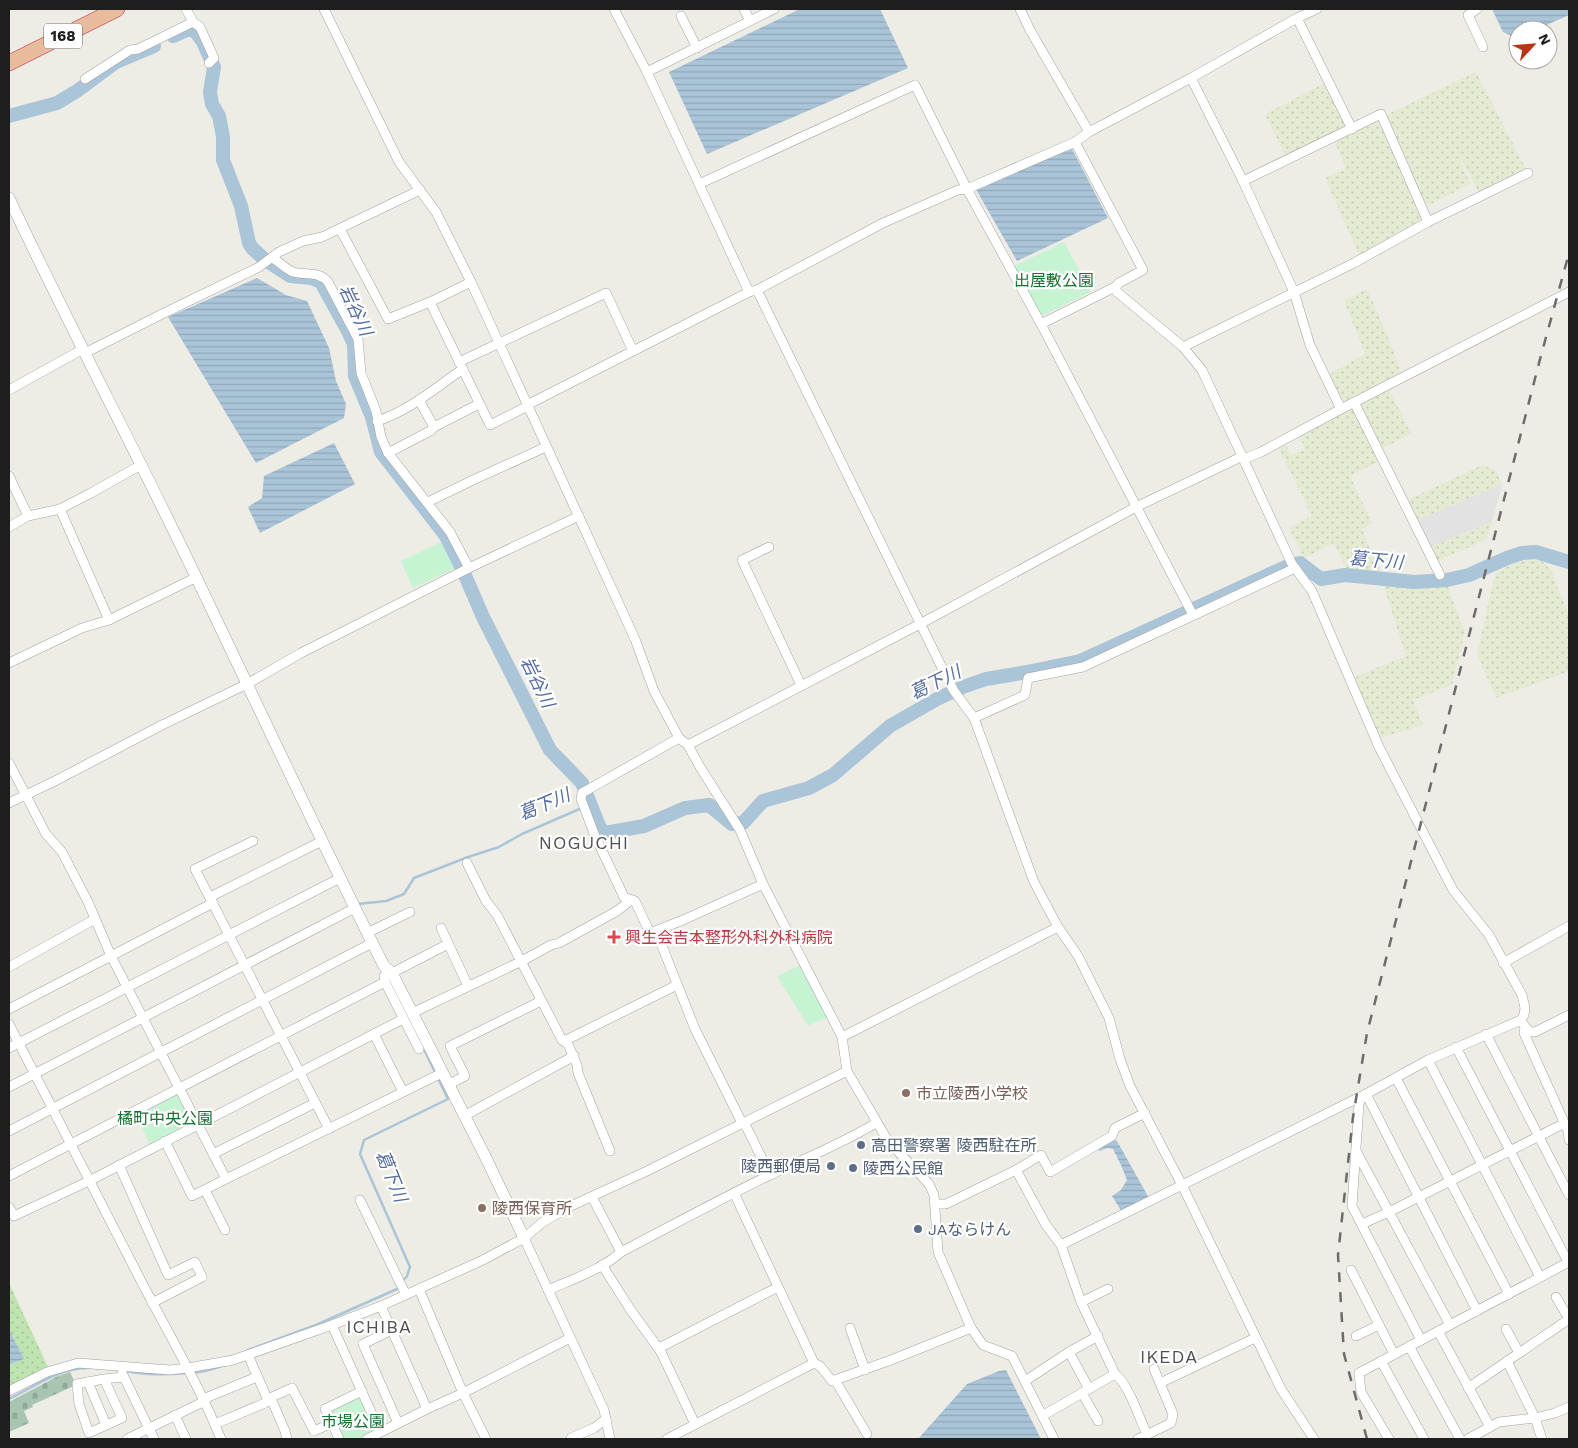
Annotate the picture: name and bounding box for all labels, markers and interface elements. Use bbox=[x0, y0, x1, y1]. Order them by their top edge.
north arrow bbox=[1508, 20, 1558, 70]
road number: 168 bbox=[44, 24, 82, 48]
text: N bbox=[1535, 31, 1554, 47]
park label: 出屋敷公園 bbox=[1014, 271, 1094, 290]
water label: 岩谷川 bbox=[335, 281, 378, 341]
water label: 葛下川 bbox=[1348, 547, 1406, 573]
water label: 岩谷川 bbox=[517, 653, 560, 713]
water label: 葛下川 bbox=[906, 660, 966, 703]
water label: 葛下川 bbox=[515, 783, 575, 824]
district label: NOGUCHI bbox=[539, 832, 629, 853]
place label: 興生会吉本整形外科外科病院 bbox=[625, 928, 833, 947]
marker: 興生会吉本整形外科外科病院 bbox=[607, 930, 621, 944]
place label: 市立陵西小学校 bbox=[916, 1084, 1028, 1103]
marker: 市立陵西小学校 bbox=[900, 1087, 912, 1099]
park label: 橘町中央公園 bbox=[117, 1109, 213, 1128]
place label: 高田警察署 陵西駐在所 bbox=[871, 1136, 1036, 1155]
marker: 高田警察署 陵西駐在所 bbox=[855, 1139, 867, 1151]
water label: 葛下川 bbox=[372, 1147, 413, 1207]
place label: 陵西郵便局 bbox=[741, 1157, 821, 1176]
place label: 陵西公民館 bbox=[863, 1159, 943, 1178]
marker: 陵西郵便局 bbox=[825, 1160, 837, 1172]
marker: 陵西公民館 bbox=[847, 1162, 859, 1174]
place label: 陵西保育所 bbox=[492, 1199, 572, 1218]
marker: 陵西保育所 bbox=[476, 1202, 488, 1214]
place label: JAならけん bbox=[928, 1220, 1011, 1239]
marker: JAならけん bbox=[912, 1223, 924, 1235]
district label: ICHIBA bbox=[346, 1316, 412, 1337]
district label: IKEDA bbox=[1140, 1346, 1198, 1367]
park label: 市場公園 bbox=[321, 1412, 385, 1431]

